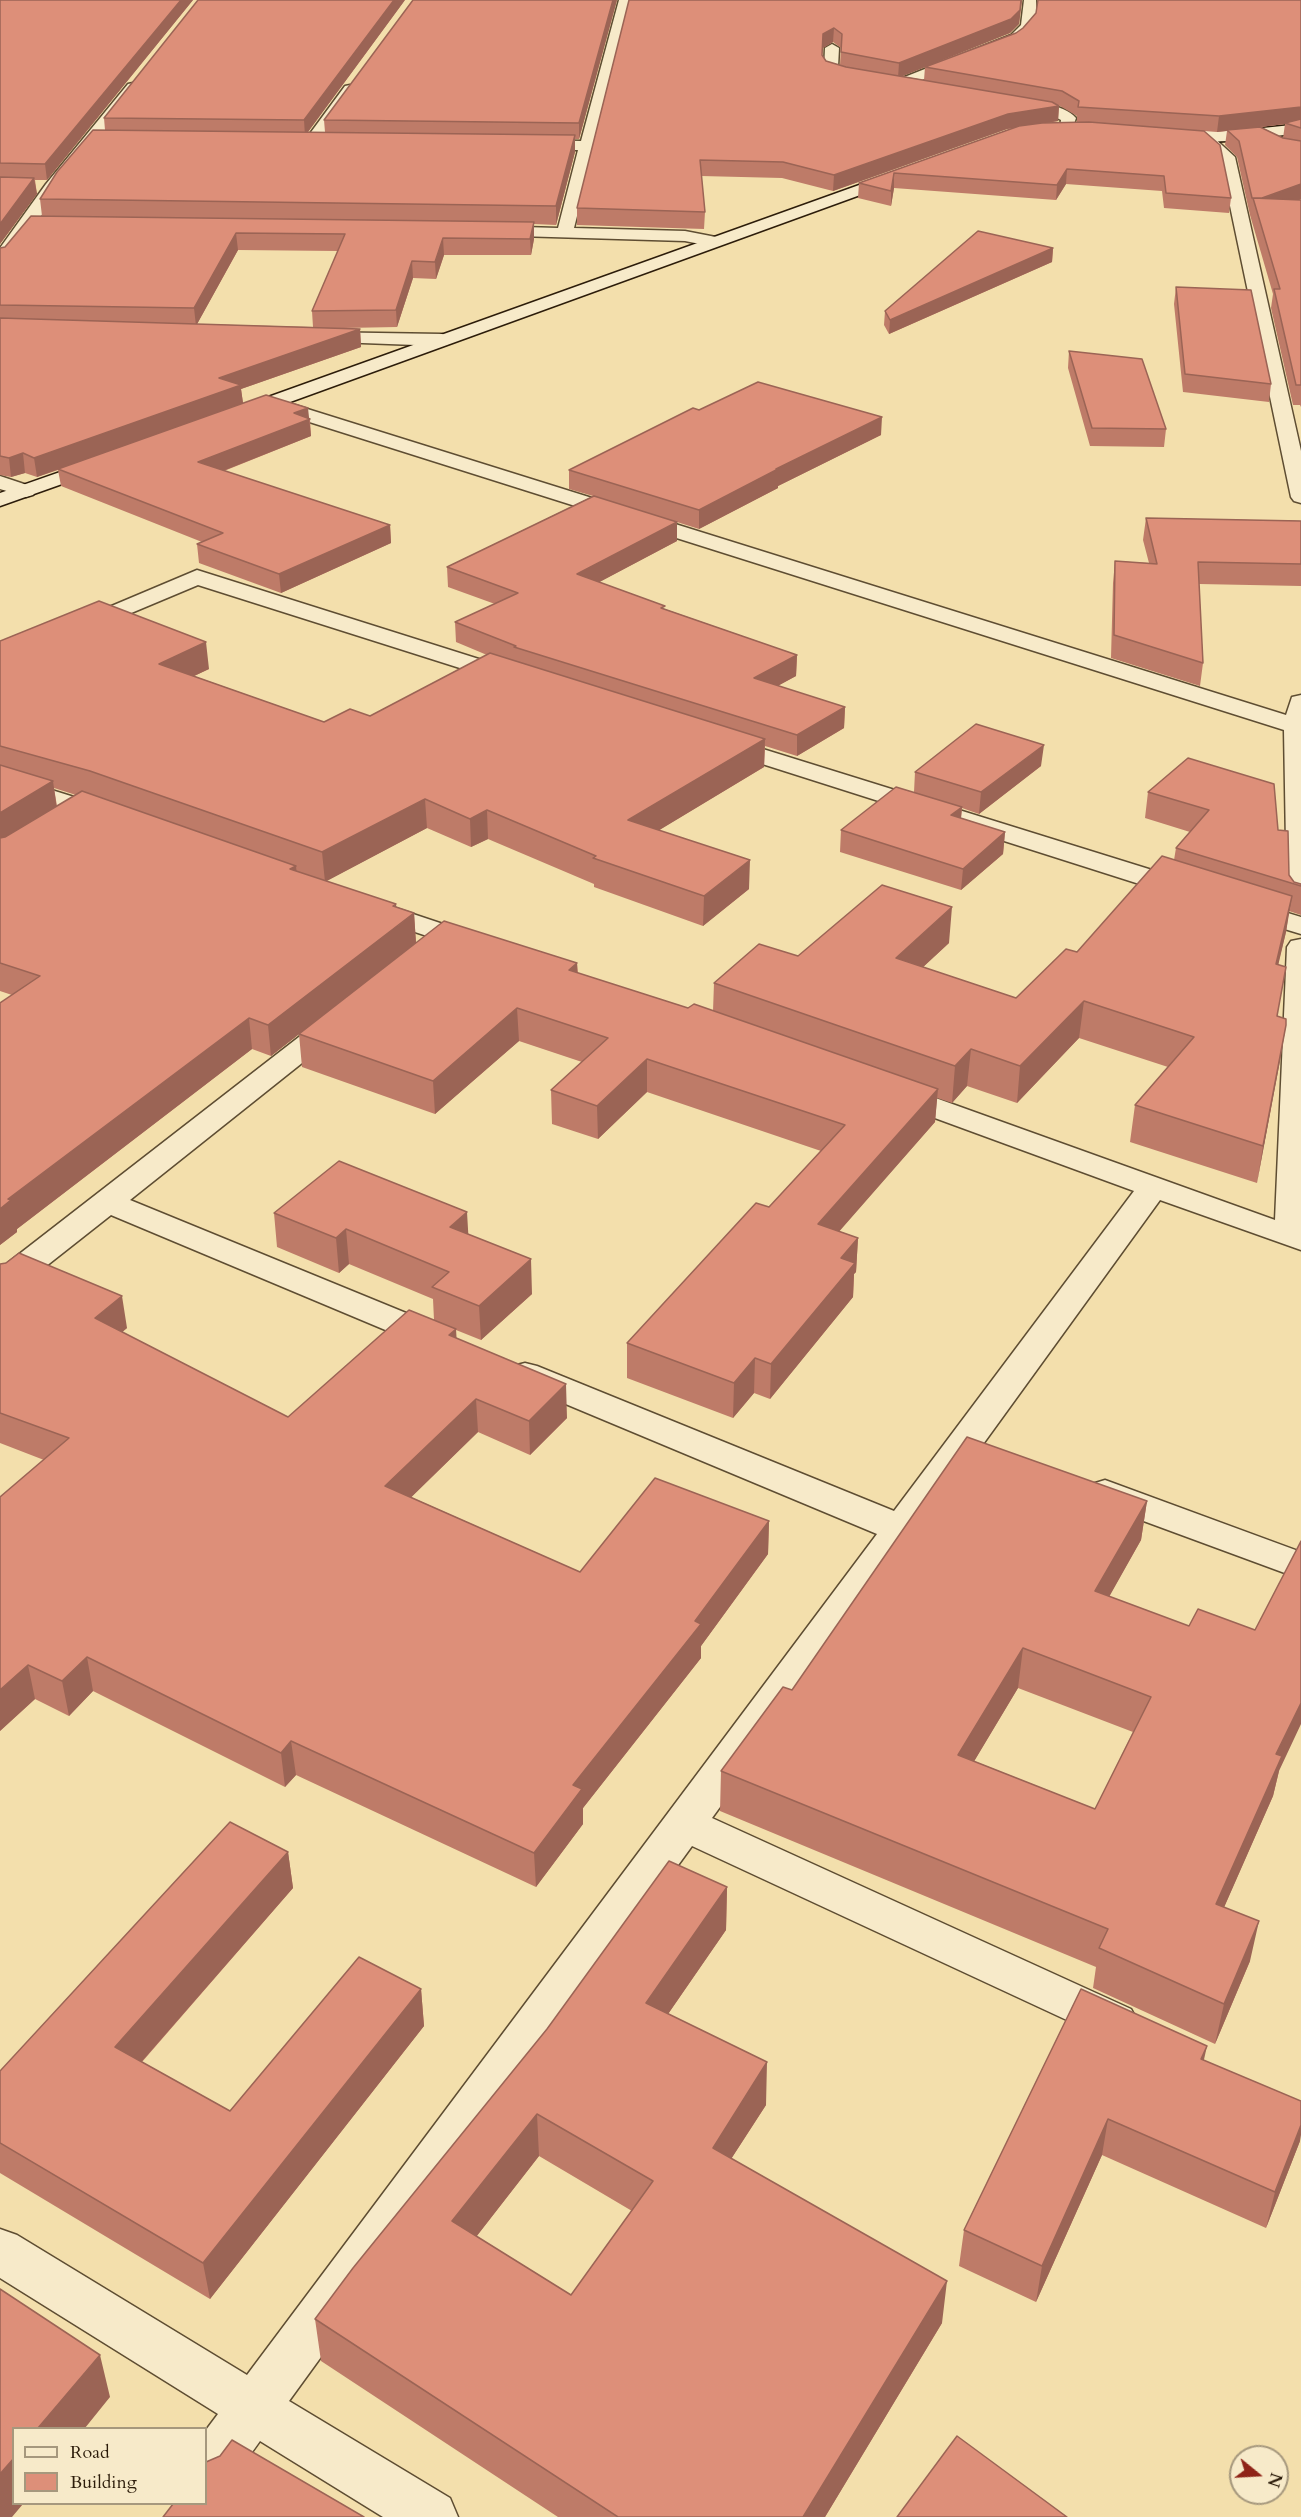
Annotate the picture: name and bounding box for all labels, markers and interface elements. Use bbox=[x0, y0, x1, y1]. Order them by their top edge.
legend bbox=[12, 2427, 207, 2505]
text: Road bbox=[70, 2440, 110, 2465]
north arrow bbox=[1229, 2445, 1289, 2505]
text: Building bbox=[70, 2470, 137, 2495]
text: N bbox=[1262, 2470, 1287, 2490]

